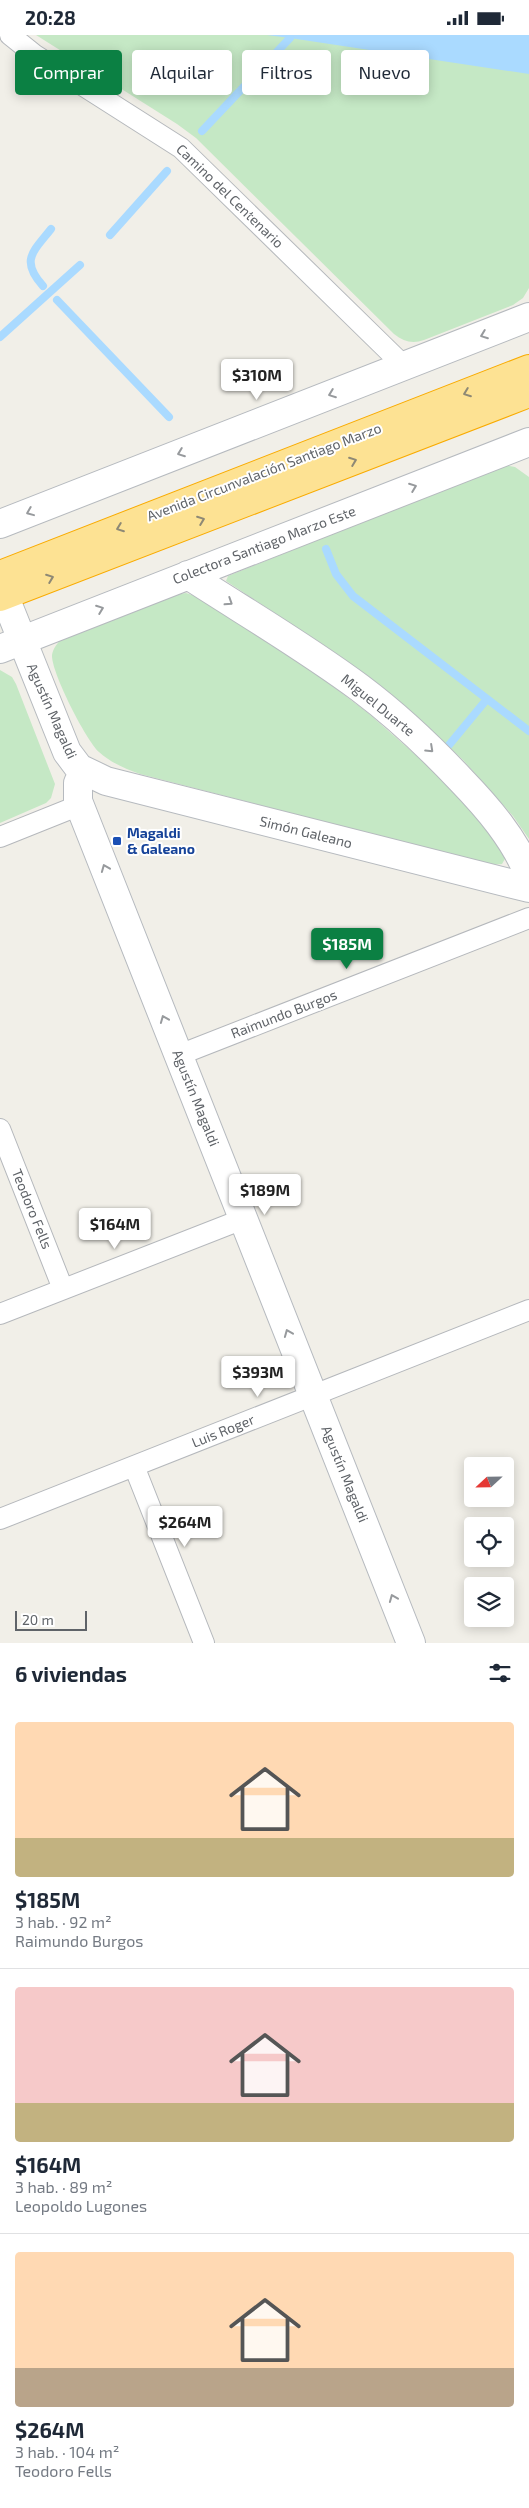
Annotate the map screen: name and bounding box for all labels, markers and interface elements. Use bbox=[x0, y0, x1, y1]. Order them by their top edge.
text: 20:28 bbox=[25, 6, 76, 29]
chip: Comprar bbox=[15, 50, 122, 95]
chip: Alquilar bbox=[132, 50, 232, 95]
chip: Filtros bbox=[242, 50, 331, 95]
chip: Nuevo bbox=[341, 50, 429, 95]
street label: Camino del Centenario bbox=[173, 140, 288, 251]
one-way arrow bbox=[480, 329, 488, 339]
pin: $310M bbox=[222, 359, 292, 401]
text: $310M bbox=[232, 365, 282, 384]
one-way arrow bbox=[463, 387, 472, 398]
one-way arrow bbox=[328, 388, 337, 398]
street label: Avenida Circunvalación Santiago Marzo bbox=[144, 419, 383, 524]
one-way arrow bbox=[177, 447, 186, 457]
one-way arrow bbox=[348, 457, 357, 467]
one-way arrow bbox=[408, 483, 417, 494]
street label: Colectora Santiago Marzo Este bbox=[170, 502, 358, 587]
one-way arrow bbox=[26, 507, 34, 517]
one-way arrow bbox=[197, 516, 205, 526]
one-way arrow bbox=[116, 522, 125, 532]
one-way arrow bbox=[45, 574, 54, 584]
one-way arrow bbox=[224, 595, 233, 605]
one-way arrow bbox=[95, 605, 104, 616]
street label: Agustín Magaldi bbox=[24, 660, 81, 761]
street label: Miguel Duarte bbox=[338, 670, 418, 739]
one-way arrow bbox=[425, 743, 434, 752]
street label: Simón Galeano bbox=[258, 812, 354, 851]
place label: Magaldi & Galeano bbox=[127, 824, 195, 857]
marker: Magaldi & Galeano bbox=[111, 835, 123, 847]
one-way arrow bbox=[100, 864, 111, 873]
pin: $185M bbox=[312, 927, 382, 970]
text: $185M bbox=[322, 934, 372, 953]
street label: Raimundo Burgos bbox=[228, 985, 339, 1042]
one-way arrow bbox=[160, 1015, 171, 1024]
street label: Agustín Magaldi bbox=[169, 1047, 224, 1149]
street label: Teodoro Fells bbox=[9, 1166, 56, 1251]
pin: $189M bbox=[230, 1173, 300, 1216]
text: $189M bbox=[240, 1180, 290, 1199]
pin: $164M bbox=[80, 1207, 150, 1250]
text: $164M bbox=[90, 1214, 140, 1233]
one-way arrow bbox=[284, 1329, 295, 1338]
pin: $393M bbox=[223, 1355, 293, 1398]
text: $393M bbox=[232, 1362, 284, 1381]
street label: Luis Roger bbox=[189, 1410, 257, 1451]
street label: Agustín Magaldi bbox=[318, 1423, 373, 1525]
north arrow bbox=[464, 1457, 514, 1507]
map controls bbox=[464, 1457, 514, 1627]
pin: $264M bbox=[150, 1505, 220, 1548]
text: $264M bbox=[159, 1512, 211, 1531]
button: locate bbox=[464, 1517, 514, 1567]
button: layers bbox=[464, 1577, 514, 1627]
one-way arrow bbox=[389, 1594, 400, 1603]
scale bar bbox=[15, 1608, 88, 1631]
text: 20 m bbox=[22, 1611, 54, 1628]
icon: filters bbox=[486, 1659, 514, 1687]
text: 6 viviendas bbox=[15, 1661, 127, 1686]
icon: home bbox=[220, 1754, 310, 1844]
text: $185M bbox=[15, 1887, 80, 1912]
text: 3 hab. · 92 m² bbox=[15, 1912, 112, 1931]
text: Raimundo Burgos bbox=[15, 1931, 143, 1950]
icon: home bbox=[220, 2020, 310, 2110]
text: $164M bbox=[15, 2152, 81, 2177]
text: 3 hab. · 89 m² bbox=[15, 2177, 112, 2196]
text: Leopoldo Lugones bbox=[15, 2196, 147, 2215]
icon: home bbox=[220, 2285, 310, 2375]
text: $264M bbox=[15, 2417, 84, 2442]
text: 3 hab. · 104 m² bbox=[15, 2442, 119, 2461]
text: Teodoro Fells bbox=[15, 2461, 112, 2480]

